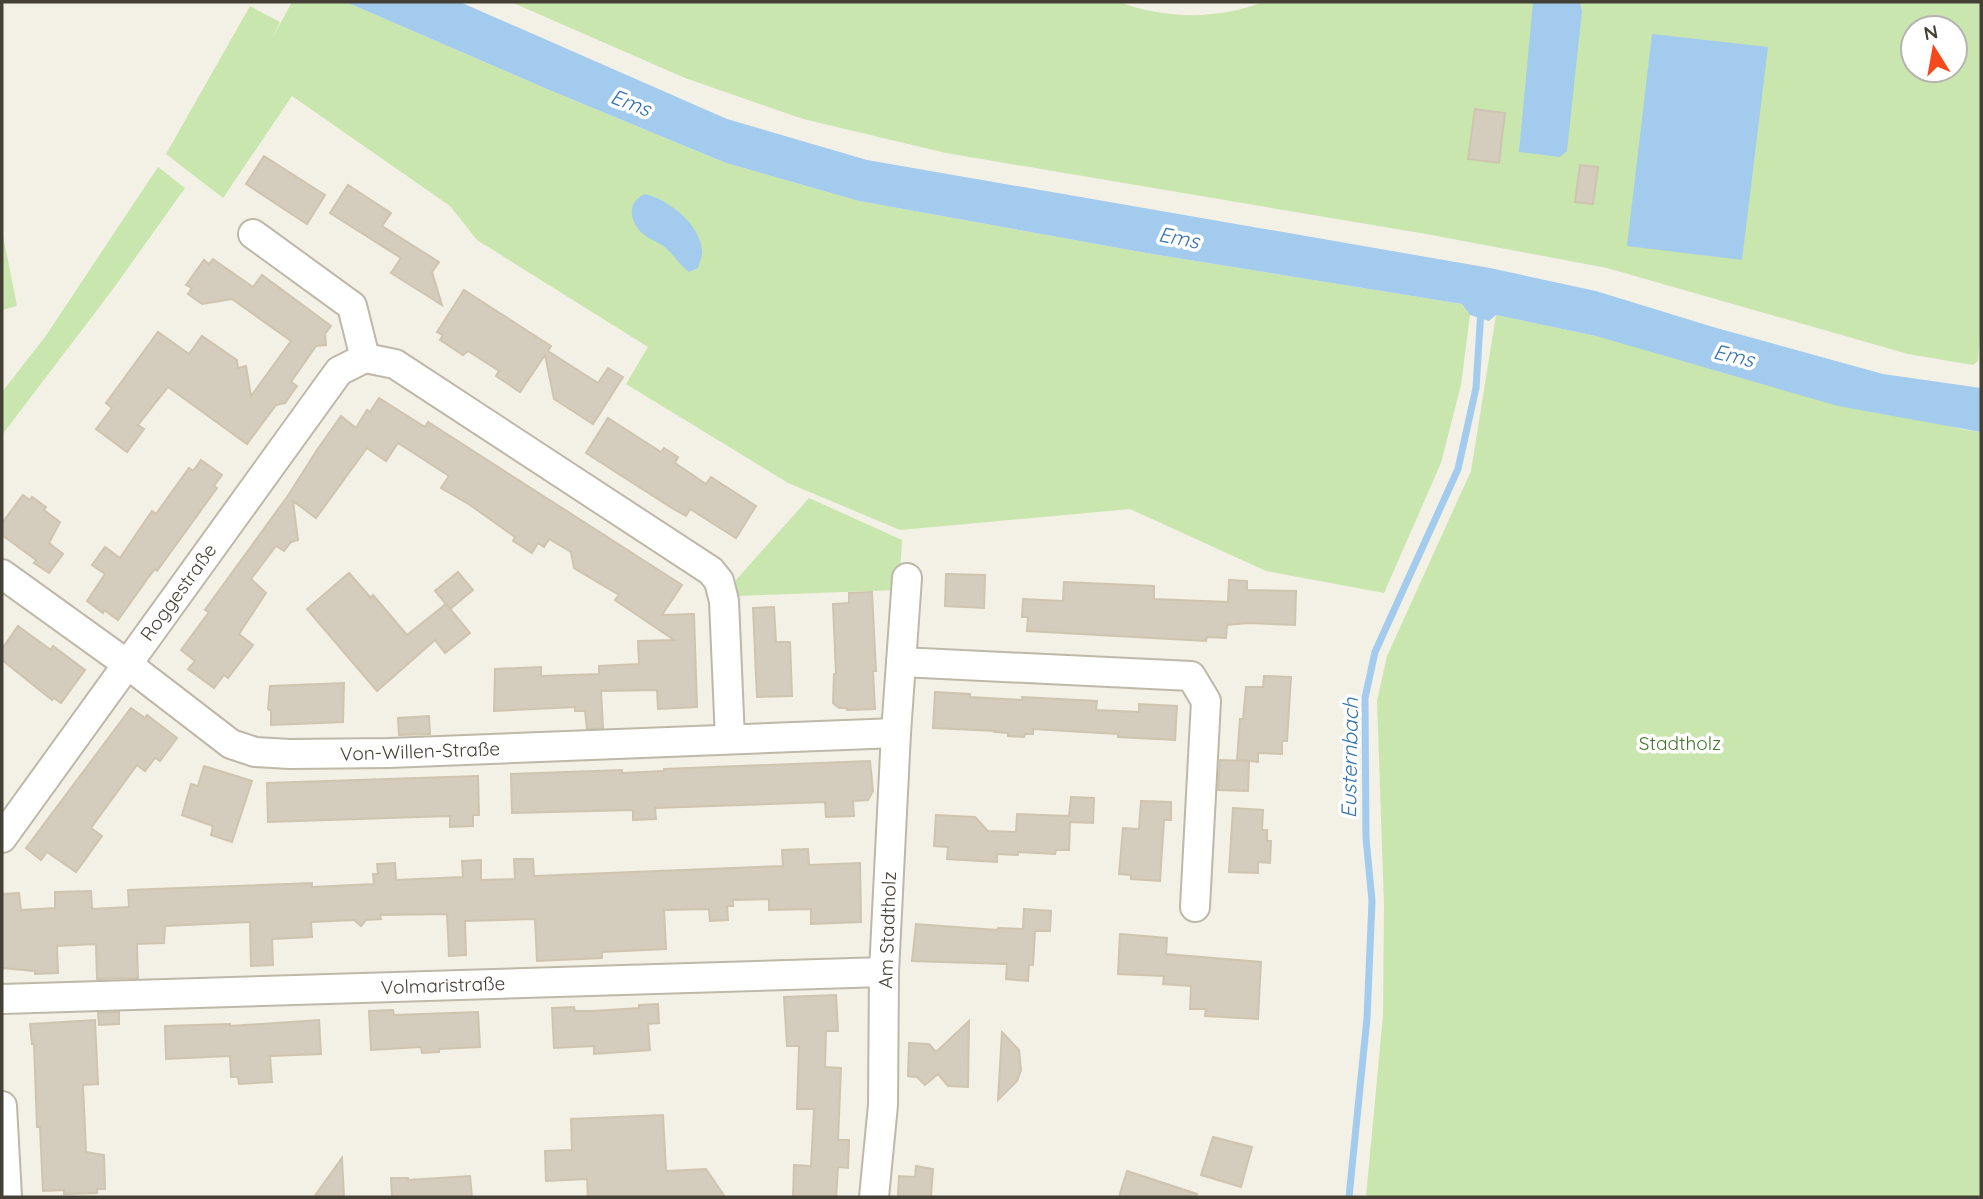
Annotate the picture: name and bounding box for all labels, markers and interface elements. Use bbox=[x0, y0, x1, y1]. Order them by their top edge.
north arrow bbox=[1899, 14, 1969, 84]
text: N bbox=[1922, 19, 1940, 45]
water label: Ems bbox=[607, 83, 656, 122]
water label: Ems bbox=[1156, 220, 1203, 254]
water label: Ems bbox=[1711, 338, 1758, 373]
street label: Roggestraße bbox=[135, 539, 221, 645]
water label: Eusternbach bbox=[1335, 696, 1363, 819]
park label: Stadtholz bbox=[1639, 731, 1721, 755]
street label: Von-Willen-Straße bbox=[340, 736, 500, 766]
street label: Am Stadtholz bbox=[873, 871, 901, 989]
street label: Volmaristraße bbox=[380, 971, 506, 999]

